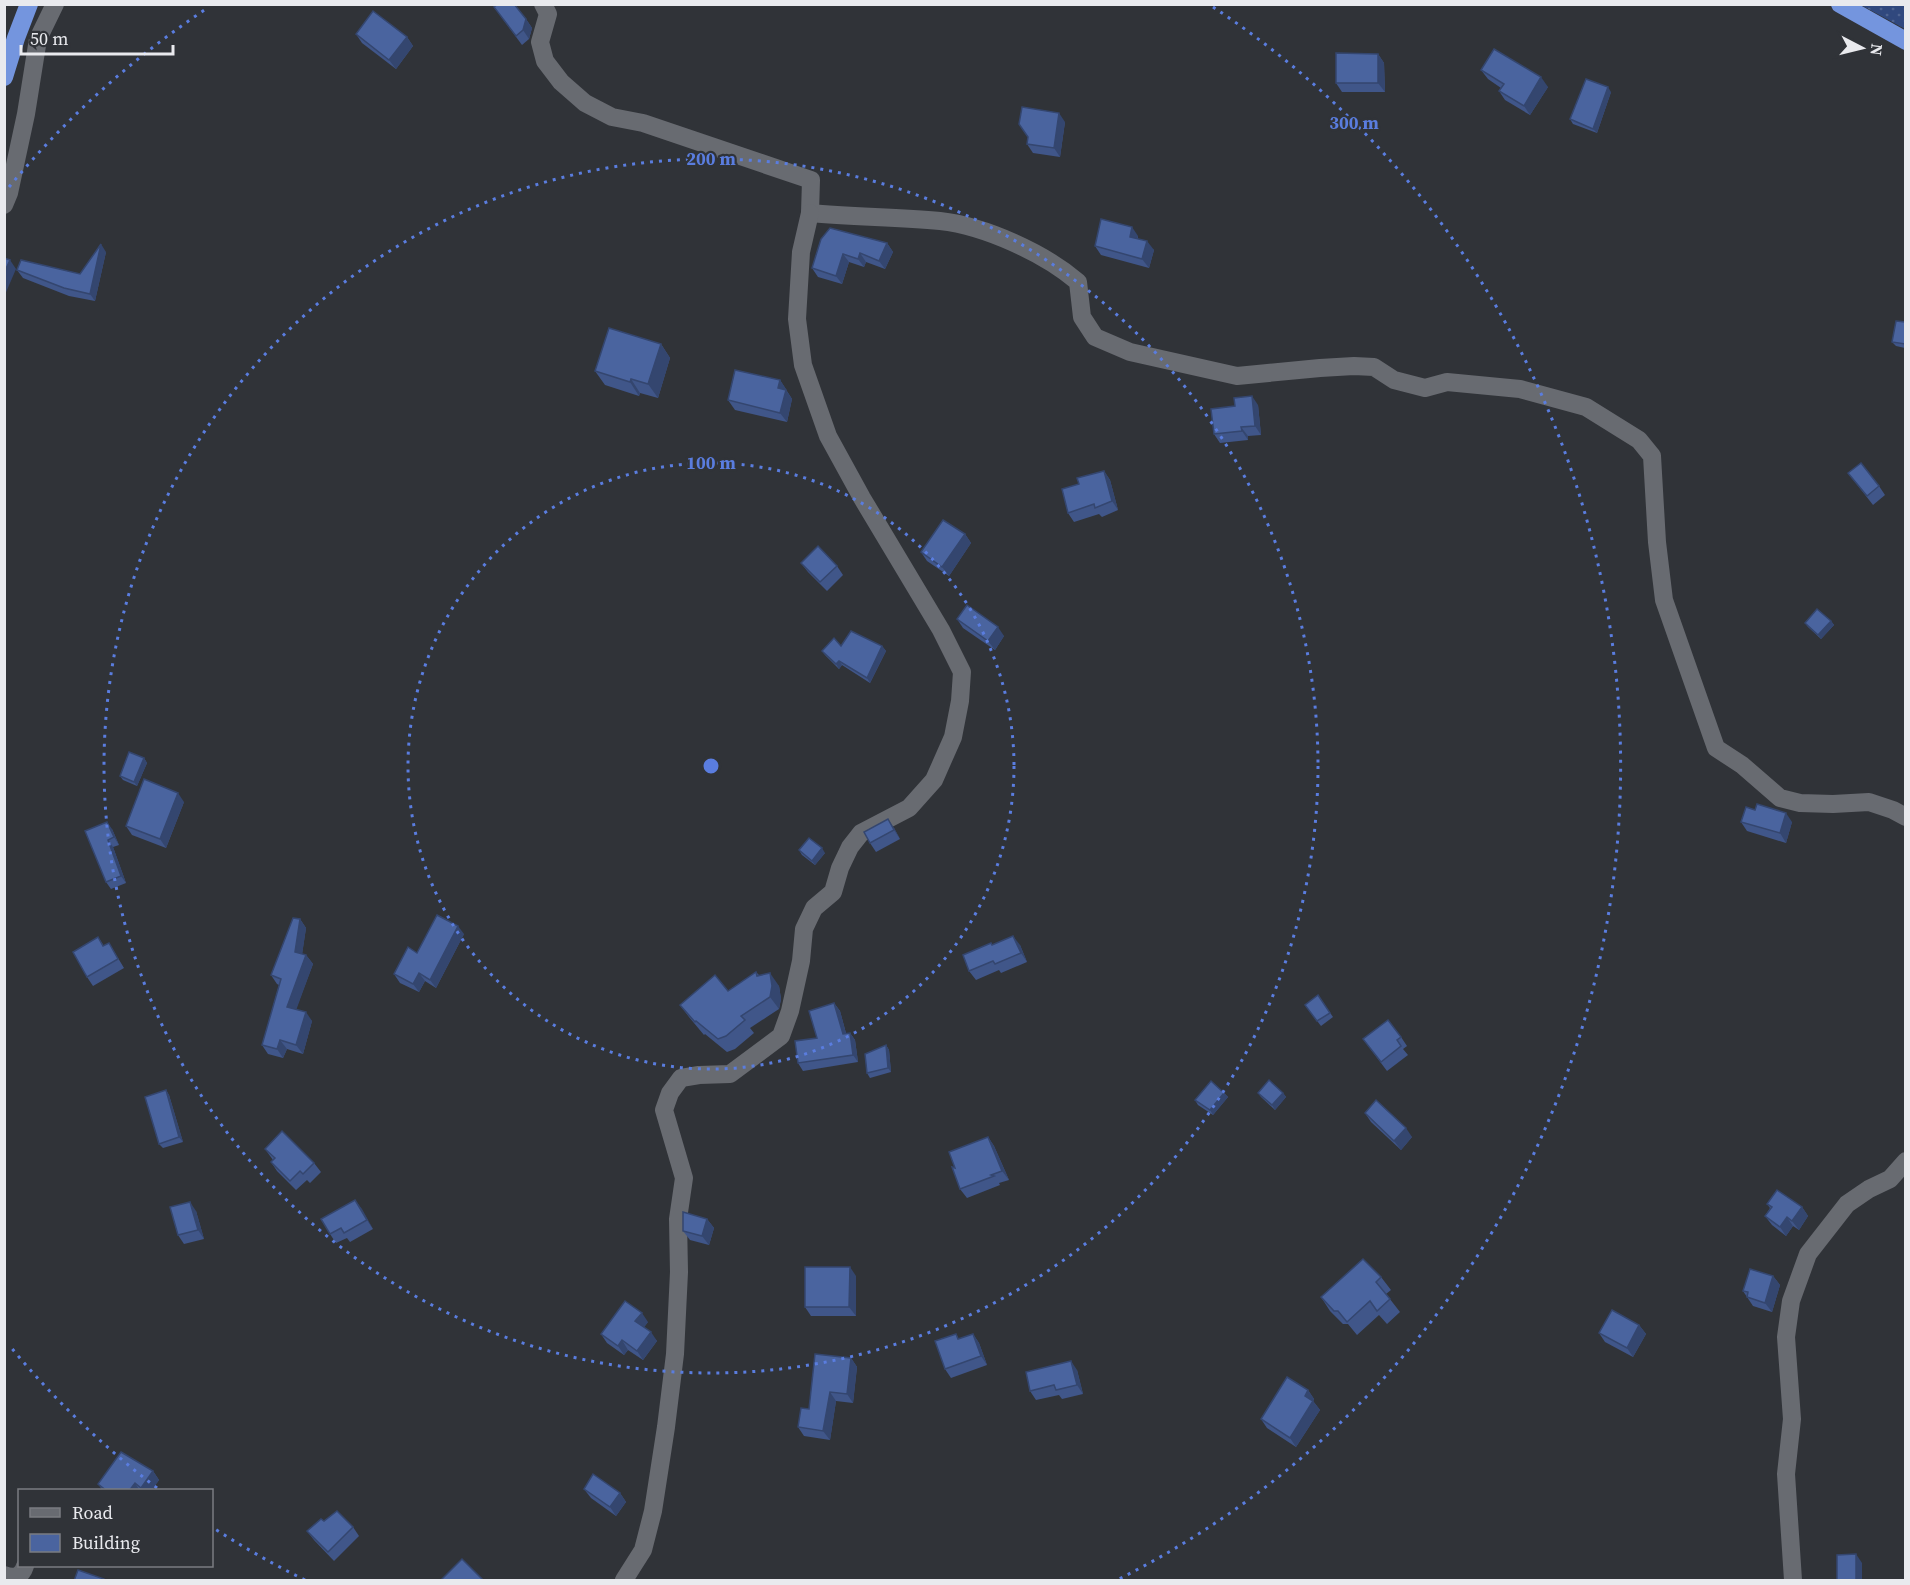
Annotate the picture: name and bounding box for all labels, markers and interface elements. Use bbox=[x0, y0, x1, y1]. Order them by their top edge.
scale bar bbox=[21, 18, 172, 56]
north arrow bbox=[1832, 18, 1892, 78]
text: 50 m bbox=[30, 26, 68, 51]
text: N bbox=[1865, 43, 1889, 57]
text: 300 m bbox=[1329, 110, 1379, 135]
text: 200 m bbox=[686, 146, 736, 171]
text: 100 m bbox=[686, 450, 736, 475]
centre of rings bbox=[701, 756, 721, 776]
legend bbox=[18, 1489, 213, 1567]
text: Road bbox=[72, 1500, 113, 1525]
text: Building bbox=[72, 1530, 140, 1555]

